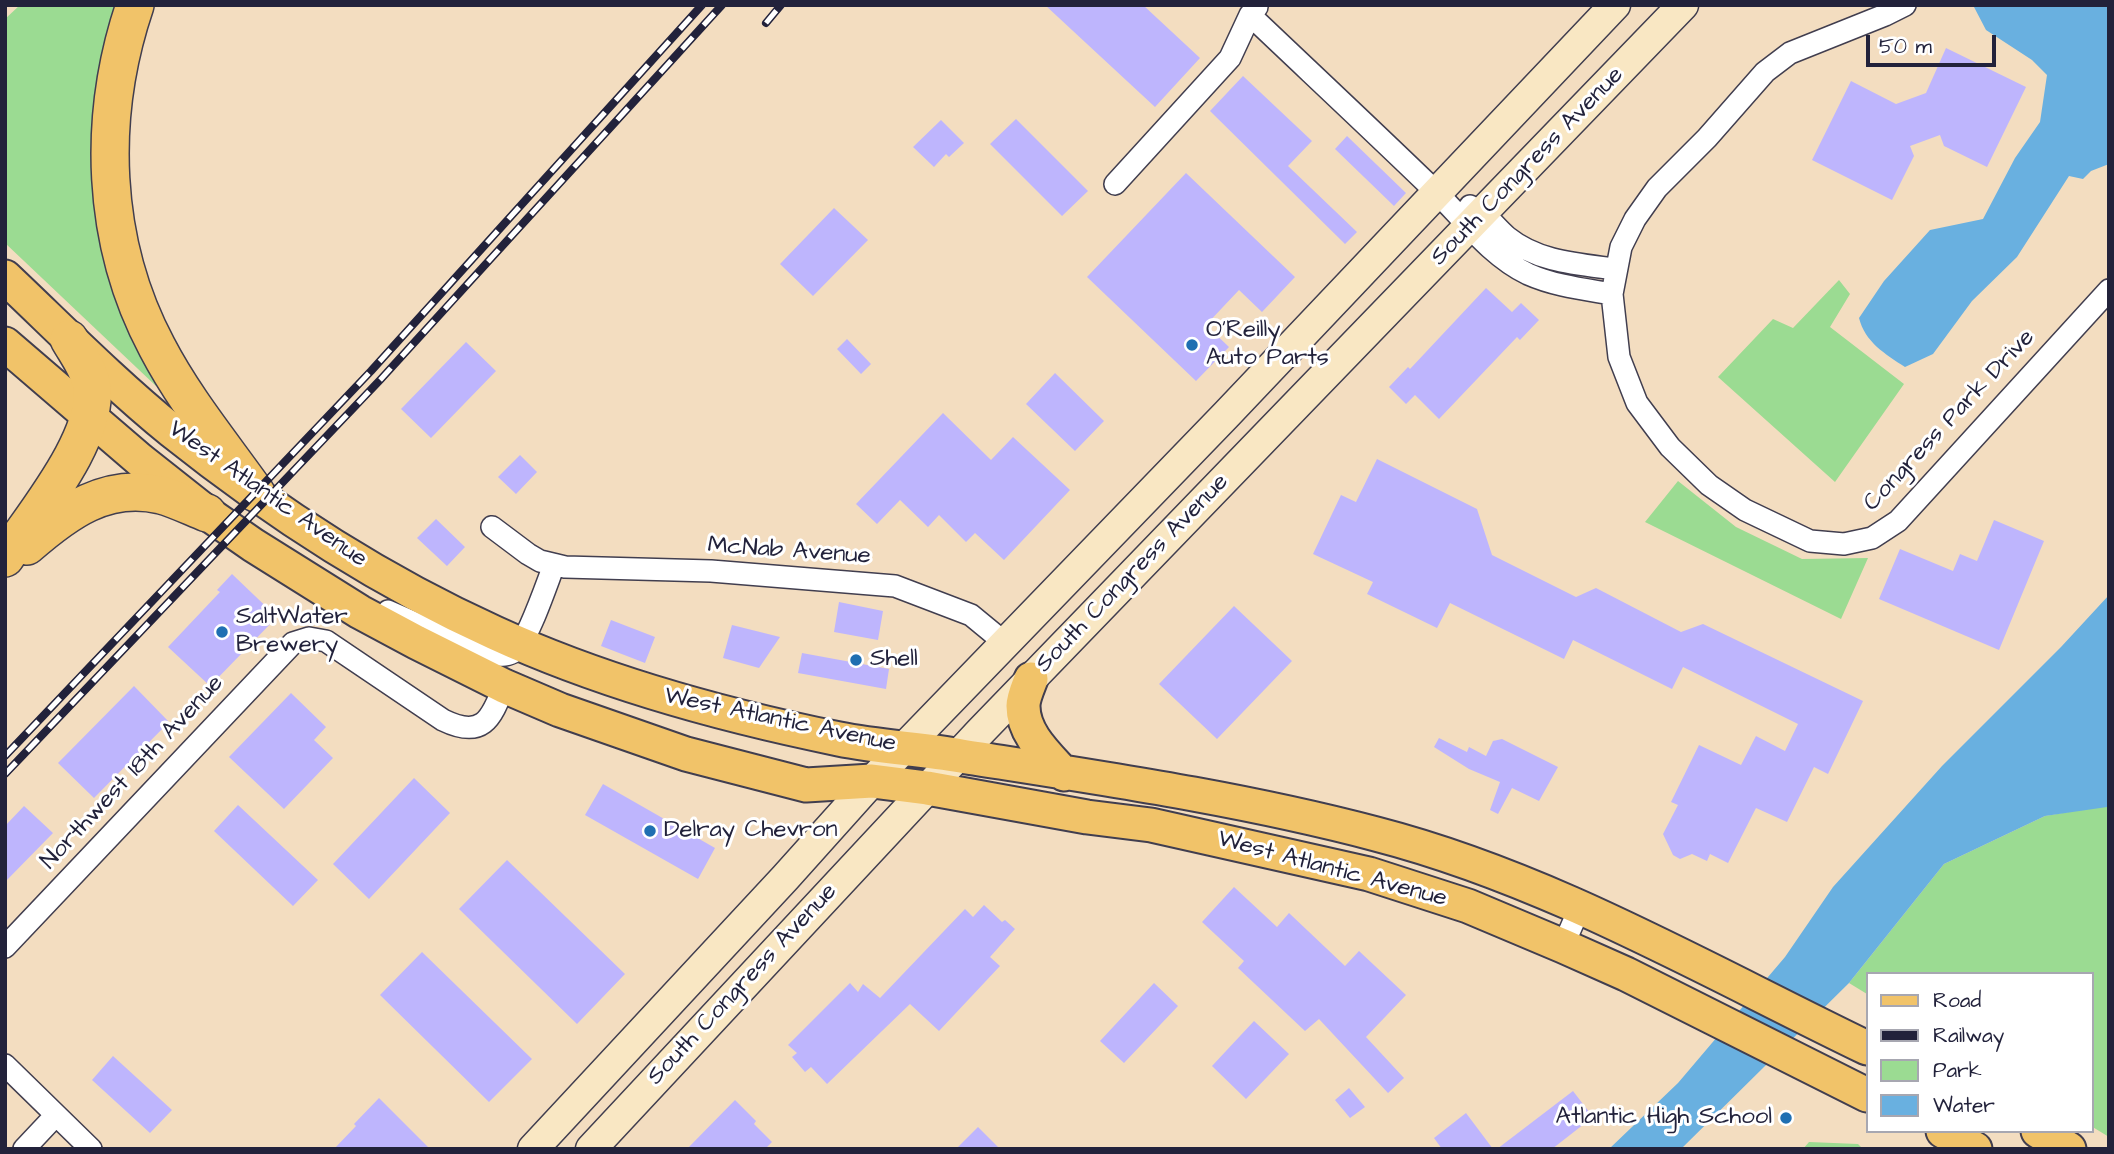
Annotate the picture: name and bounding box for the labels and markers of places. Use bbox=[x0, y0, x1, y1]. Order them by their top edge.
place label: O'Reilly Auto Parts bbox=[1206, 317, 1329, 373]
marker: O'Reilly Auto Parts bbox=[1184, 337, 1200, 353]
place label: SaltWater Brewery bbox=[236, 604, 348, 660]
marker: SaltWater Brewery bbox=[214, 624, 230, 640]
place label: Shell bbox=[870, 646, 918, 674]
marker: Shell bbox=[848, 652, 864, 668]
place label: Delray Chevron bbox=[664, 817, 838, 845]
marker: Delray Chevron bbox=[642, 823, 658, 839]
place label: Atlantic High School bbox=[1556, 1104, 1772, 1132]
marker: Atlantic High School bbox=[1778, 1110, 1794, 1126]

